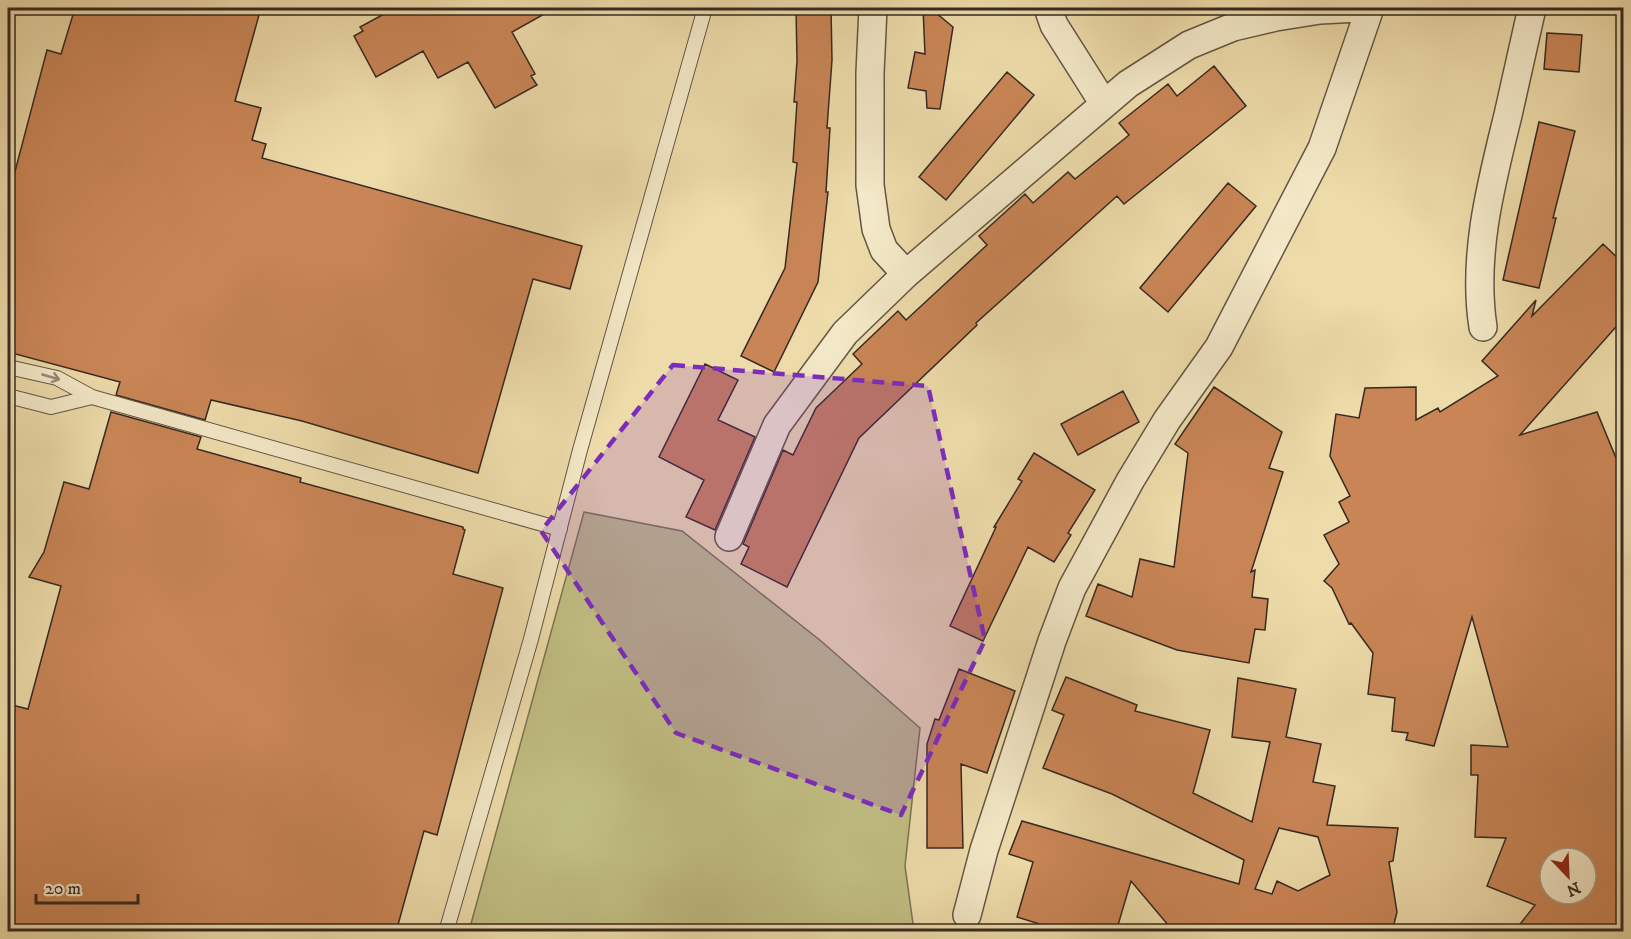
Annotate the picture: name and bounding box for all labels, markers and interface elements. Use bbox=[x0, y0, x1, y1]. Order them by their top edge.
one-way arrow bbox=[42, 372, 61, 383]
north arrow bbox=[1538, 846, 1598, 906]
scale bar bbox=[36, 867, 138, 905]
text: N bbox=[1564, 877, 1583, 901]
text: 20 m bbox=[45, 878, 81, 900]

